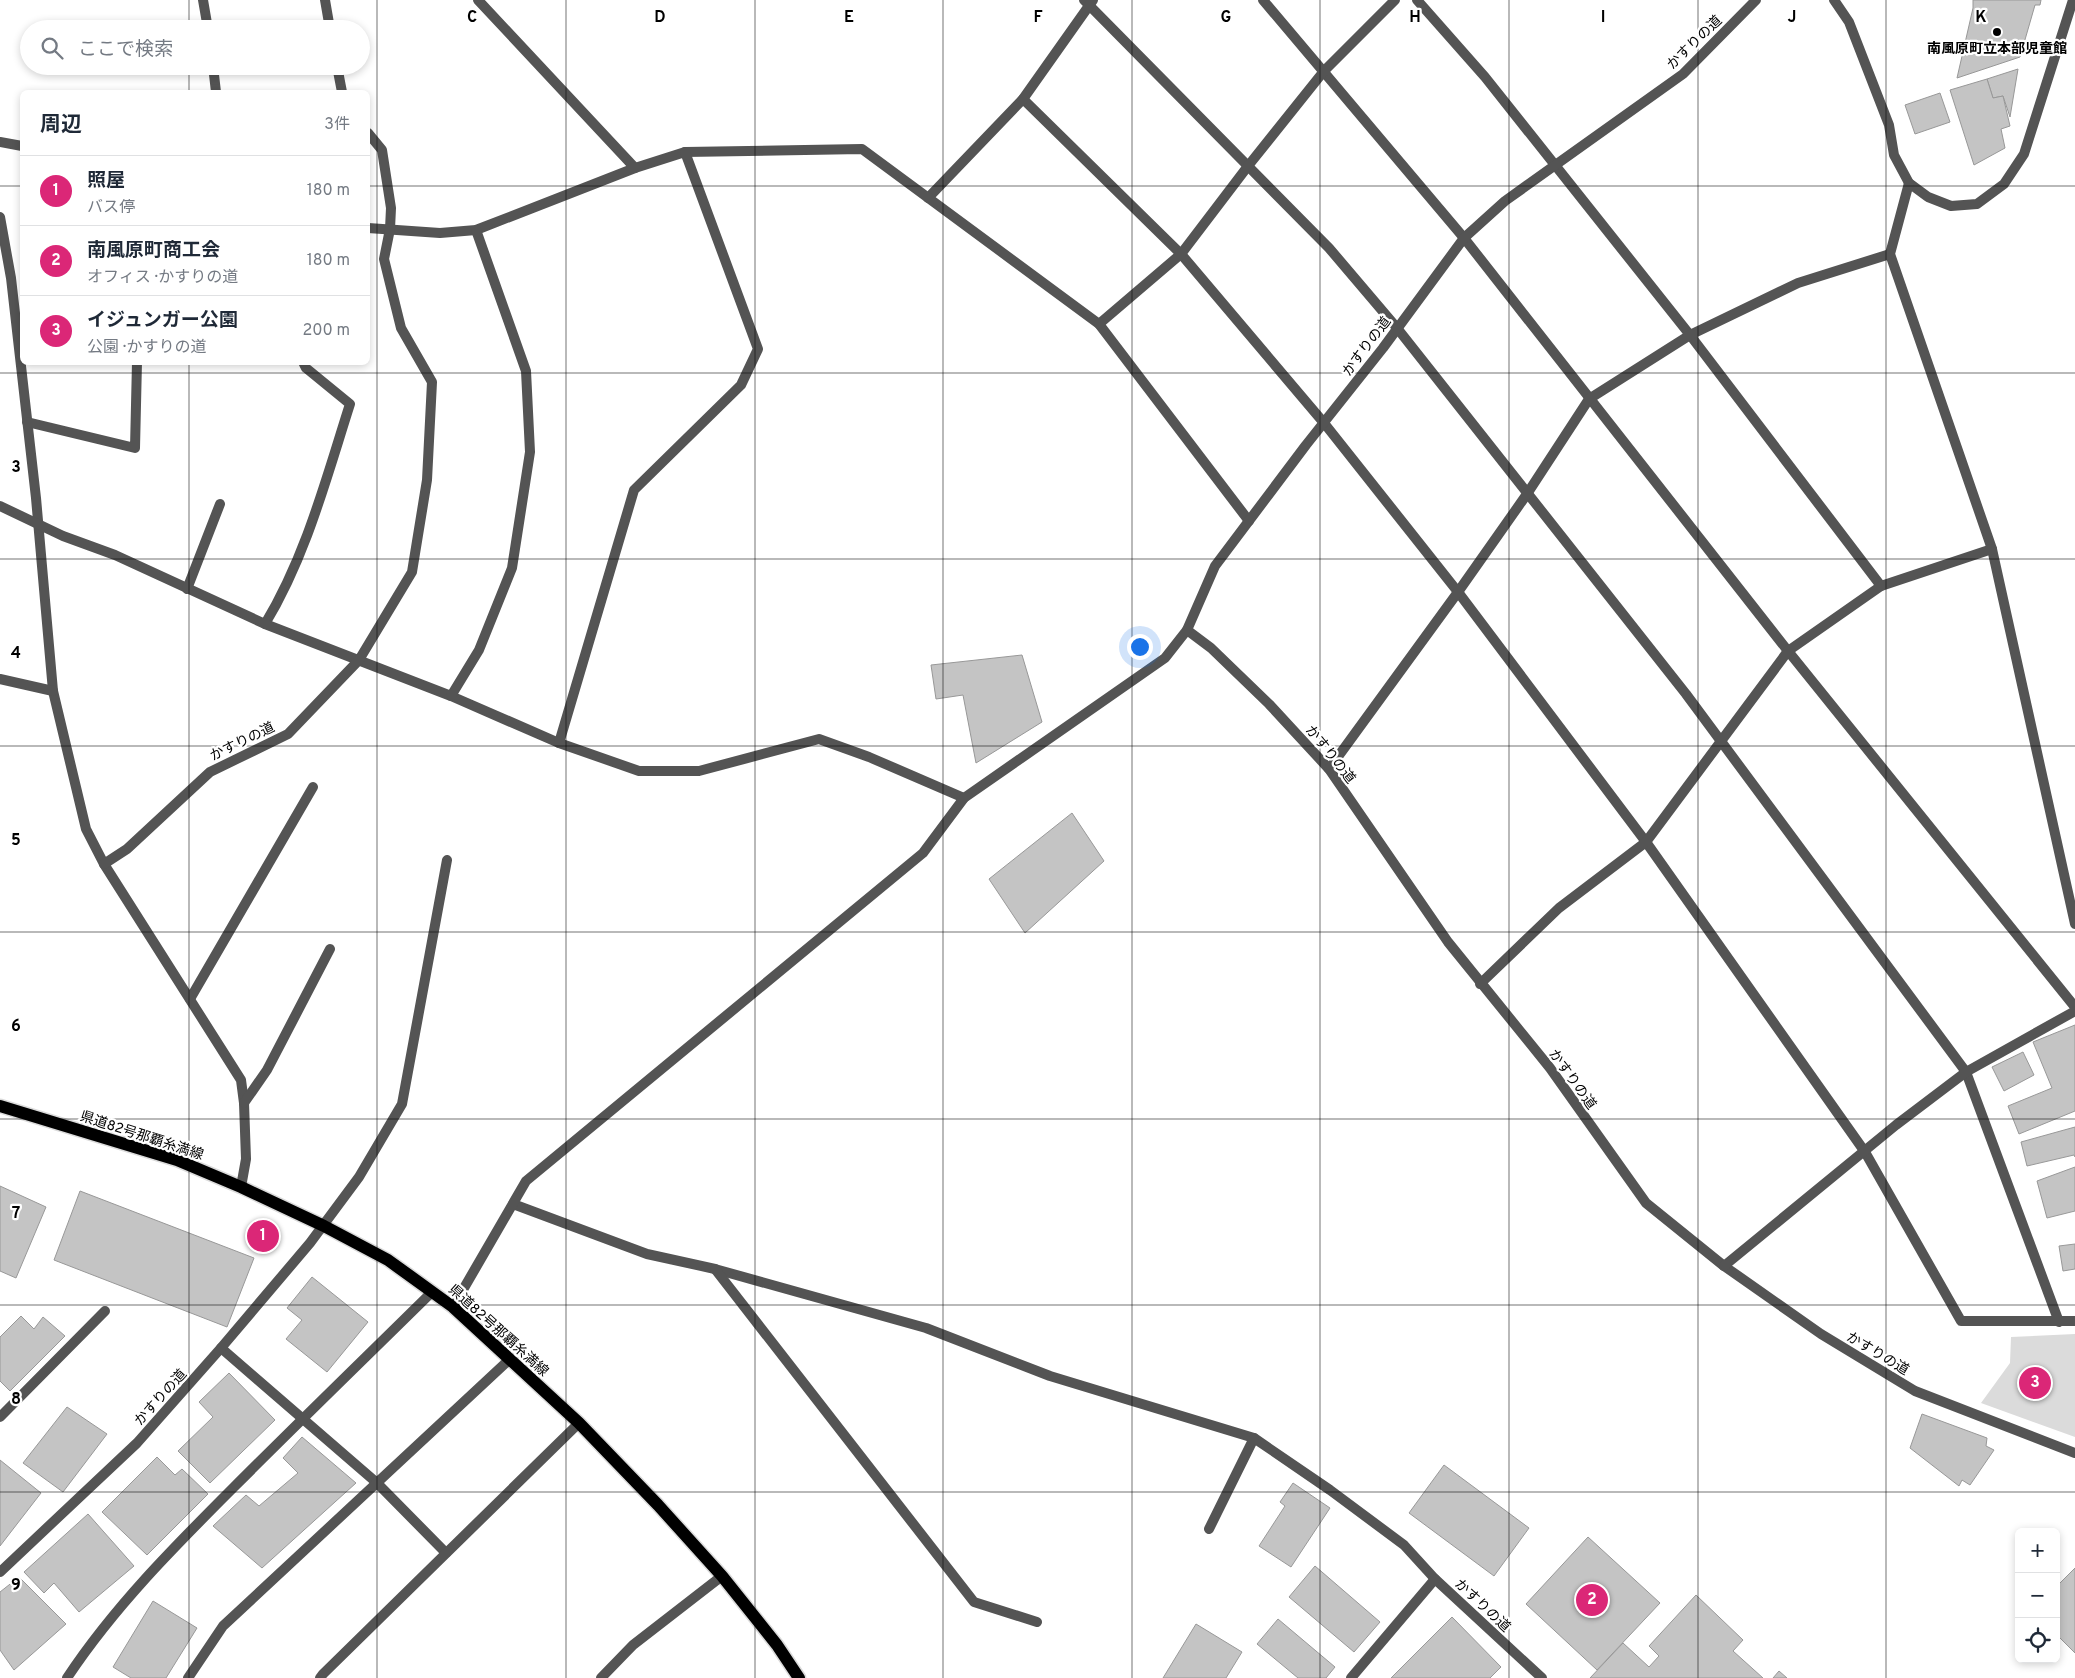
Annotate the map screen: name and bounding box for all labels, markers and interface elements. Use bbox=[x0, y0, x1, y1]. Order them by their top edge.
text: C bbox=[467, 8, 477, 28]
text: D bbox=[654, 8, 666, 28]
text: E bbox=[844, 8, 854, 28]
text: F bbox=[1033, 8, 1043, 28]
text: G bbox=[1221, 8, 1231, 28]
text: H bbox=[1409, 8, 1421, 28]
text: I bbox=[1601, 8, 1605, 28]
text: J bbox=[1788, 8, 1796, 28]
text: K bbox=[1975, 8, 1987, 28]
street label: かすりの道 bbox=[1664, 13, 1726, 74]
search box bbox=[20, 20, 370, 75]
marker: 南風原町立本部児童館 bbox=[1991, 26, 2003, 38]
icon: search bbox=[38, 34, 66, 62]
text: ここで検索 bbox=[78, 38, 173, 62]
place label: 南風原町立本部児童館 bbox=[1927, 41, 2067, 58]
text: 周辺 bbox=[40, 112, 82, 139]
text: 3件 bbox=[324, 115, 350, 135]
text: 照屋 bbox=[87, 169, 125, 193]
text: 1 bbox=[53, 181, 59, 201]
text: 180 m bbox=[307, 181, 350, 201]
text: バス停 bbox=[87, 198, 135, 218]
text: 南風原町商工会 bbox=[87, 239, 220, 263]
text: 2 bbox=[51, 251, 61, 271]
text: 180 m bbox=[307, 251, 350, 271]
text: オフィス · かすりの道 bbox=[87, 268, 238, 288]
text: イジュンガー公園 bbox=[87, 309, 238, 333]
street label: かすりの道 bbox=[1339, 314, 1395, 380]
text: 3 bbox=[51, 321, 61, 341]
text: 200 m bbox=[302, 321, 350, 341]
text: 公園 · かすりの道 bbox=[87, 338, 207, 358]
text: 3 bbox=[11, 458, 21, 478]
your location bbox=[1127, 634, 1153, 660]
text: 4 bbox=[11, 644, 21, 664]
street label: かすりの道 bbox=[207, 719, 278, 765]
street label: かすりの道 bbox=[1301, 722, 1358, 787]
text: 5 bbox=[11, 831, 21, 851]
text: 6 bbox=[11, 1017, 21, 1037]
street label: かすりの道 bbox=[1544, 1047, 1599, 1113]
street label: 県道82号那覇糸満線 bbox=[78, 1108, 205, 1164]
text: 7 bbox=[12, 1204, 20, 1224]
pin: 1 bbox=[247, 1217, 279, 1255]
street label: 県道82号那覇糸満線 bbox=[444, 1282, 552, 1381]
street label: かすりの道 bbox=[1843, 1329, 1912, 1380]
pin: 3 bbox=[2019, 1364, 2051, 1402]
street label: かすりの道 bbox=[131, 1366, 191, 1430]
text: 8 bbox=[11, 1390, 21, 1410]
map controls bbox=[2015, 1528, 2060, 1663]
button: + bbox=[2015, 1528, 2060, 1573]
button: − bbox=[2015, 1573, 2060, 1618]
text: 9 bbox=[11, 1576, 21, 1596]
street label: かすりの道 bbox=[1451, 1576, 1513, 1636]
pin: 2 bbox=[1576, 1581, 1608, 1619]
button: locate bbox=[2015, 1618, 2060, 1663]

